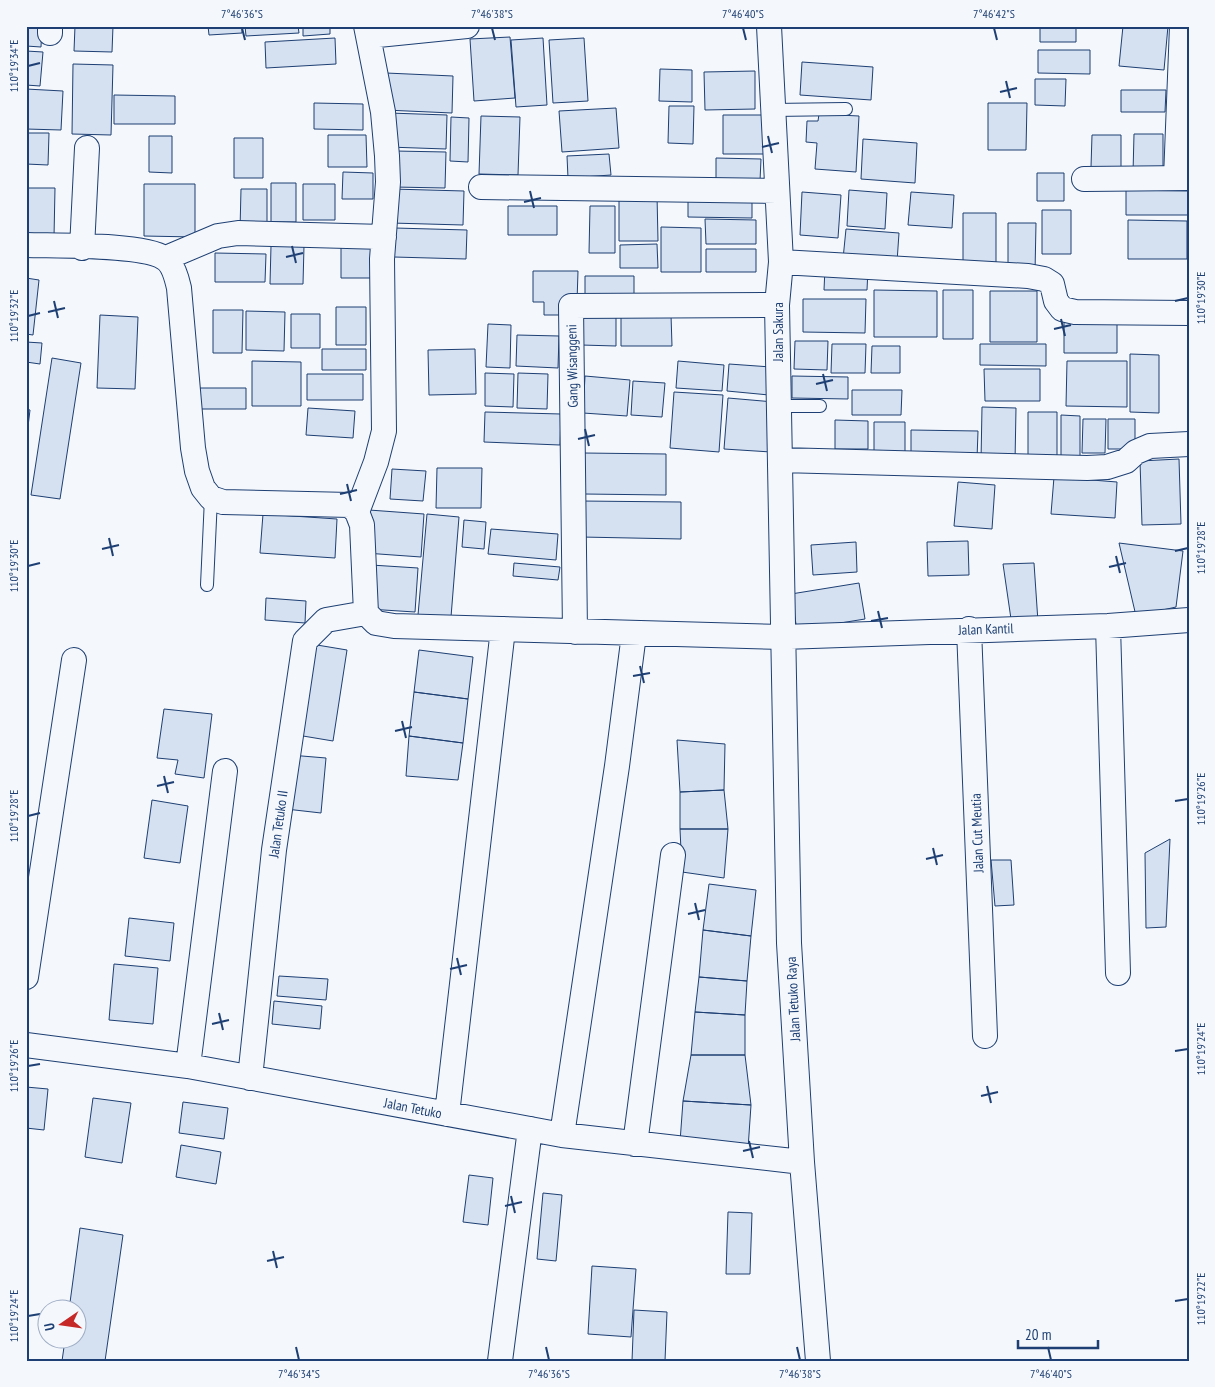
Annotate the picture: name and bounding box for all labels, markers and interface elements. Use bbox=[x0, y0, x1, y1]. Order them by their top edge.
text: 7°46'36"S bbox=[221, 6, 263, 21]
text: 7°46'38"S bbox=[471, 6, 513, 21]
text: 7°46'40"S bbox=[722, 6, 764, 21]
text: 7°46'42"S bbox=[973, 6, 1015, 21]
text: 110°19'34"E bbox=[6, 40, 21, 92]
text: 110°19'30"E bbox=[1193, 272, 1208, 324]
text: 110°19'32"E bbox=[6, 290, 21, 342]
street label: Jalan Sakura bbox=[769, 302, 787, 363]
street label: Gang Wisanggeni bbox=[562, 324, 582, 408]
text: 110°19'28"E bbox=[1193, 522, 1208, 574]
text: 110°19'30"E bbox=[6, 540, 21, 592]
street label: Jalan Kantil bbox=[957, 619, 1015, 639]
text: 110°19'26"E bbox=[1193, 773, 1208, 825]
street label: Jalan Tetuko II bbox=[264, 789, 292, 860]
text: 110°19'28"E bbox=[6, 790, 21, 842]
street label: Jalan Cut Meutia bbox=[967, 793, 987, 874]
street label: Jalan Tetuko Raya bbox=[782, 956, 804, 1043]
text: 110°19'24"E bbox=[1193, 1023, 1208, 1075]
text: 110°19'26"E bbox=[6, 1040, 21, 1092]
street label: Jalan Tetuko bbox=[382, 1093, 443, 1122]
text: 110°19'22"E bbox=[1193, 1273, 1208, 1325]
text: 110°19'24"E bbox=[6, 1290, 21, 1342]
north arrow bbox=[38, 1300, 88, 1350]
scale bar bbox=[1018, 1317, 1098, 1349]
text: U bbox=[40, 1321, 59, 1332]
text: 20 m bbox=[1025, 1325, 1051, 1344]
text: 7°46'34"S bbox=[278, 1366, 320, 1381]
text: 7°46'36"S bbox=[528, 1366, 570, 1381]
text: 7°46'38"S bbox=[779, 1366, 821, 1381]
text: 7°46'40"S bbox=[1030, 1366, 1072, 1381]

